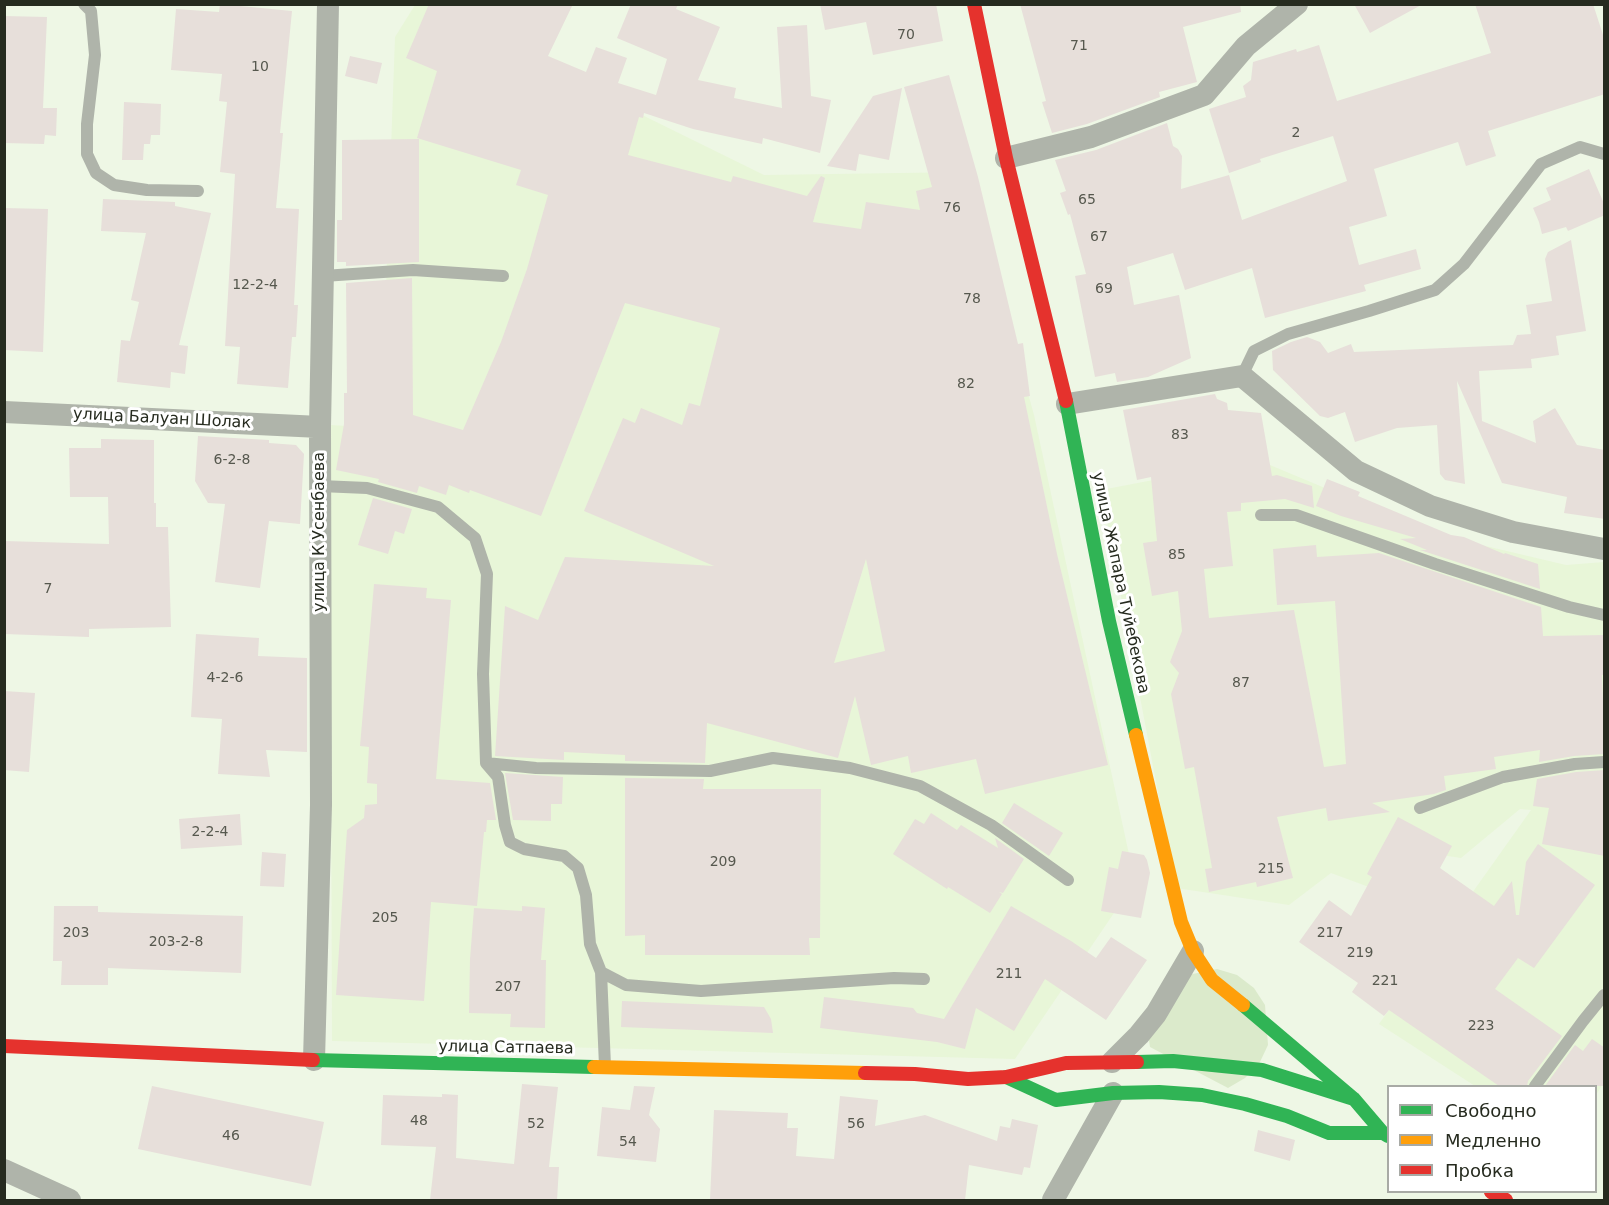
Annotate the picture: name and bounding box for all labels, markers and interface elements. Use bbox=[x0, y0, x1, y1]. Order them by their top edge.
house number: 70 bbox=[897, 27, 915, 43]
house number: 71 bbox=[1070, 38, 1088, 54]
house number: 10 bbox=[251, 59, 269, 75]
house number: 2 bbox=[1292, 125, 1300, 141]
house number: 65 bbox=[1078, 192, 1096, 208]
house number: 76 bbox=[943, 200, 961, 216]
house number: 67 bbox=[1090, 229, 1108, 245]
house number: 12-2-4 bbox=[232, 277, 278, 293]
house number: 69 bbox=[1095, 281, 1113, 297]
house number: 78 bbox=[963, 291, 981, 307]
house number: 82 bbox=[957, 376, 975, 392]
street label: улица Балуан Шолак bbox=[72, 405, 252, 433]
house number: 83 bbox=[1171, 427, 1189, 443]
house number: 6-2-8 bbox=[214, 452, 250, 468]
street label: улица К Усенбаева bbox=[310, 452, 330, 612]
street label: улица Жапара Туйебекова bbox=[1087, 470, 1153, 696]
house number: 85 bbox=[1168, 547, 1186, 563]
house number: 7 bbox=[44, 581, 52, 597]
house number: 4-2-6 bbox=[207, 670, 243, 686]
house number: 87 bbox=[1232, 675, 1250, 691]
house number: 2-2-4 bbox=[192, 824, 228, 840]
house number: 209 bbox=[710, 854, 736, 870]
house number: 215 bbox=[1258, 861, 1284, 877]
house number: 205 bbox=[372, 910, 398, 926]
house number: 203 bbox=[63, 925, 89, 941]
house number: 217 bbox=[1317, 925, 1343, 941]
house number: 203-2-8 bbox=[149, 934, 203, 950]
house number: 219 bbox=[1347, 945, 1373, 961]
house number: 211 bbox=[996, 966, 1022, 982]
house number: 221 bbox=[1372, 973, 1398, 989]
house number: 207 bbox=[495, 979, 521, 995]
house number: 223 bbox=[1468, 1018, 1494, 1034]
street label: улица Сатпаева bbox=[438, 1037, 574, 1059]
legend bbox=[1387, 1085, 1597, 1193]
text: Свободно bbox=[1445, 1100, 1537, 1121]
house number: 48 bbox=[410, 1113, 428, 1129]
house number: 52 bbox=[527, 1116, 545, 1132]
house number: 56 bbox=[847, 1116, 865, 1132]
house number: 46 bbox=[222, 1128, 240, 1144]
text: Медленно bbox=[1445, 1130, 1541, 1151]
house number: 54 bbox=[619, 1134, 637, 1150]
text: Пробка bbox=[1445, 1160, 1514, 1181]

